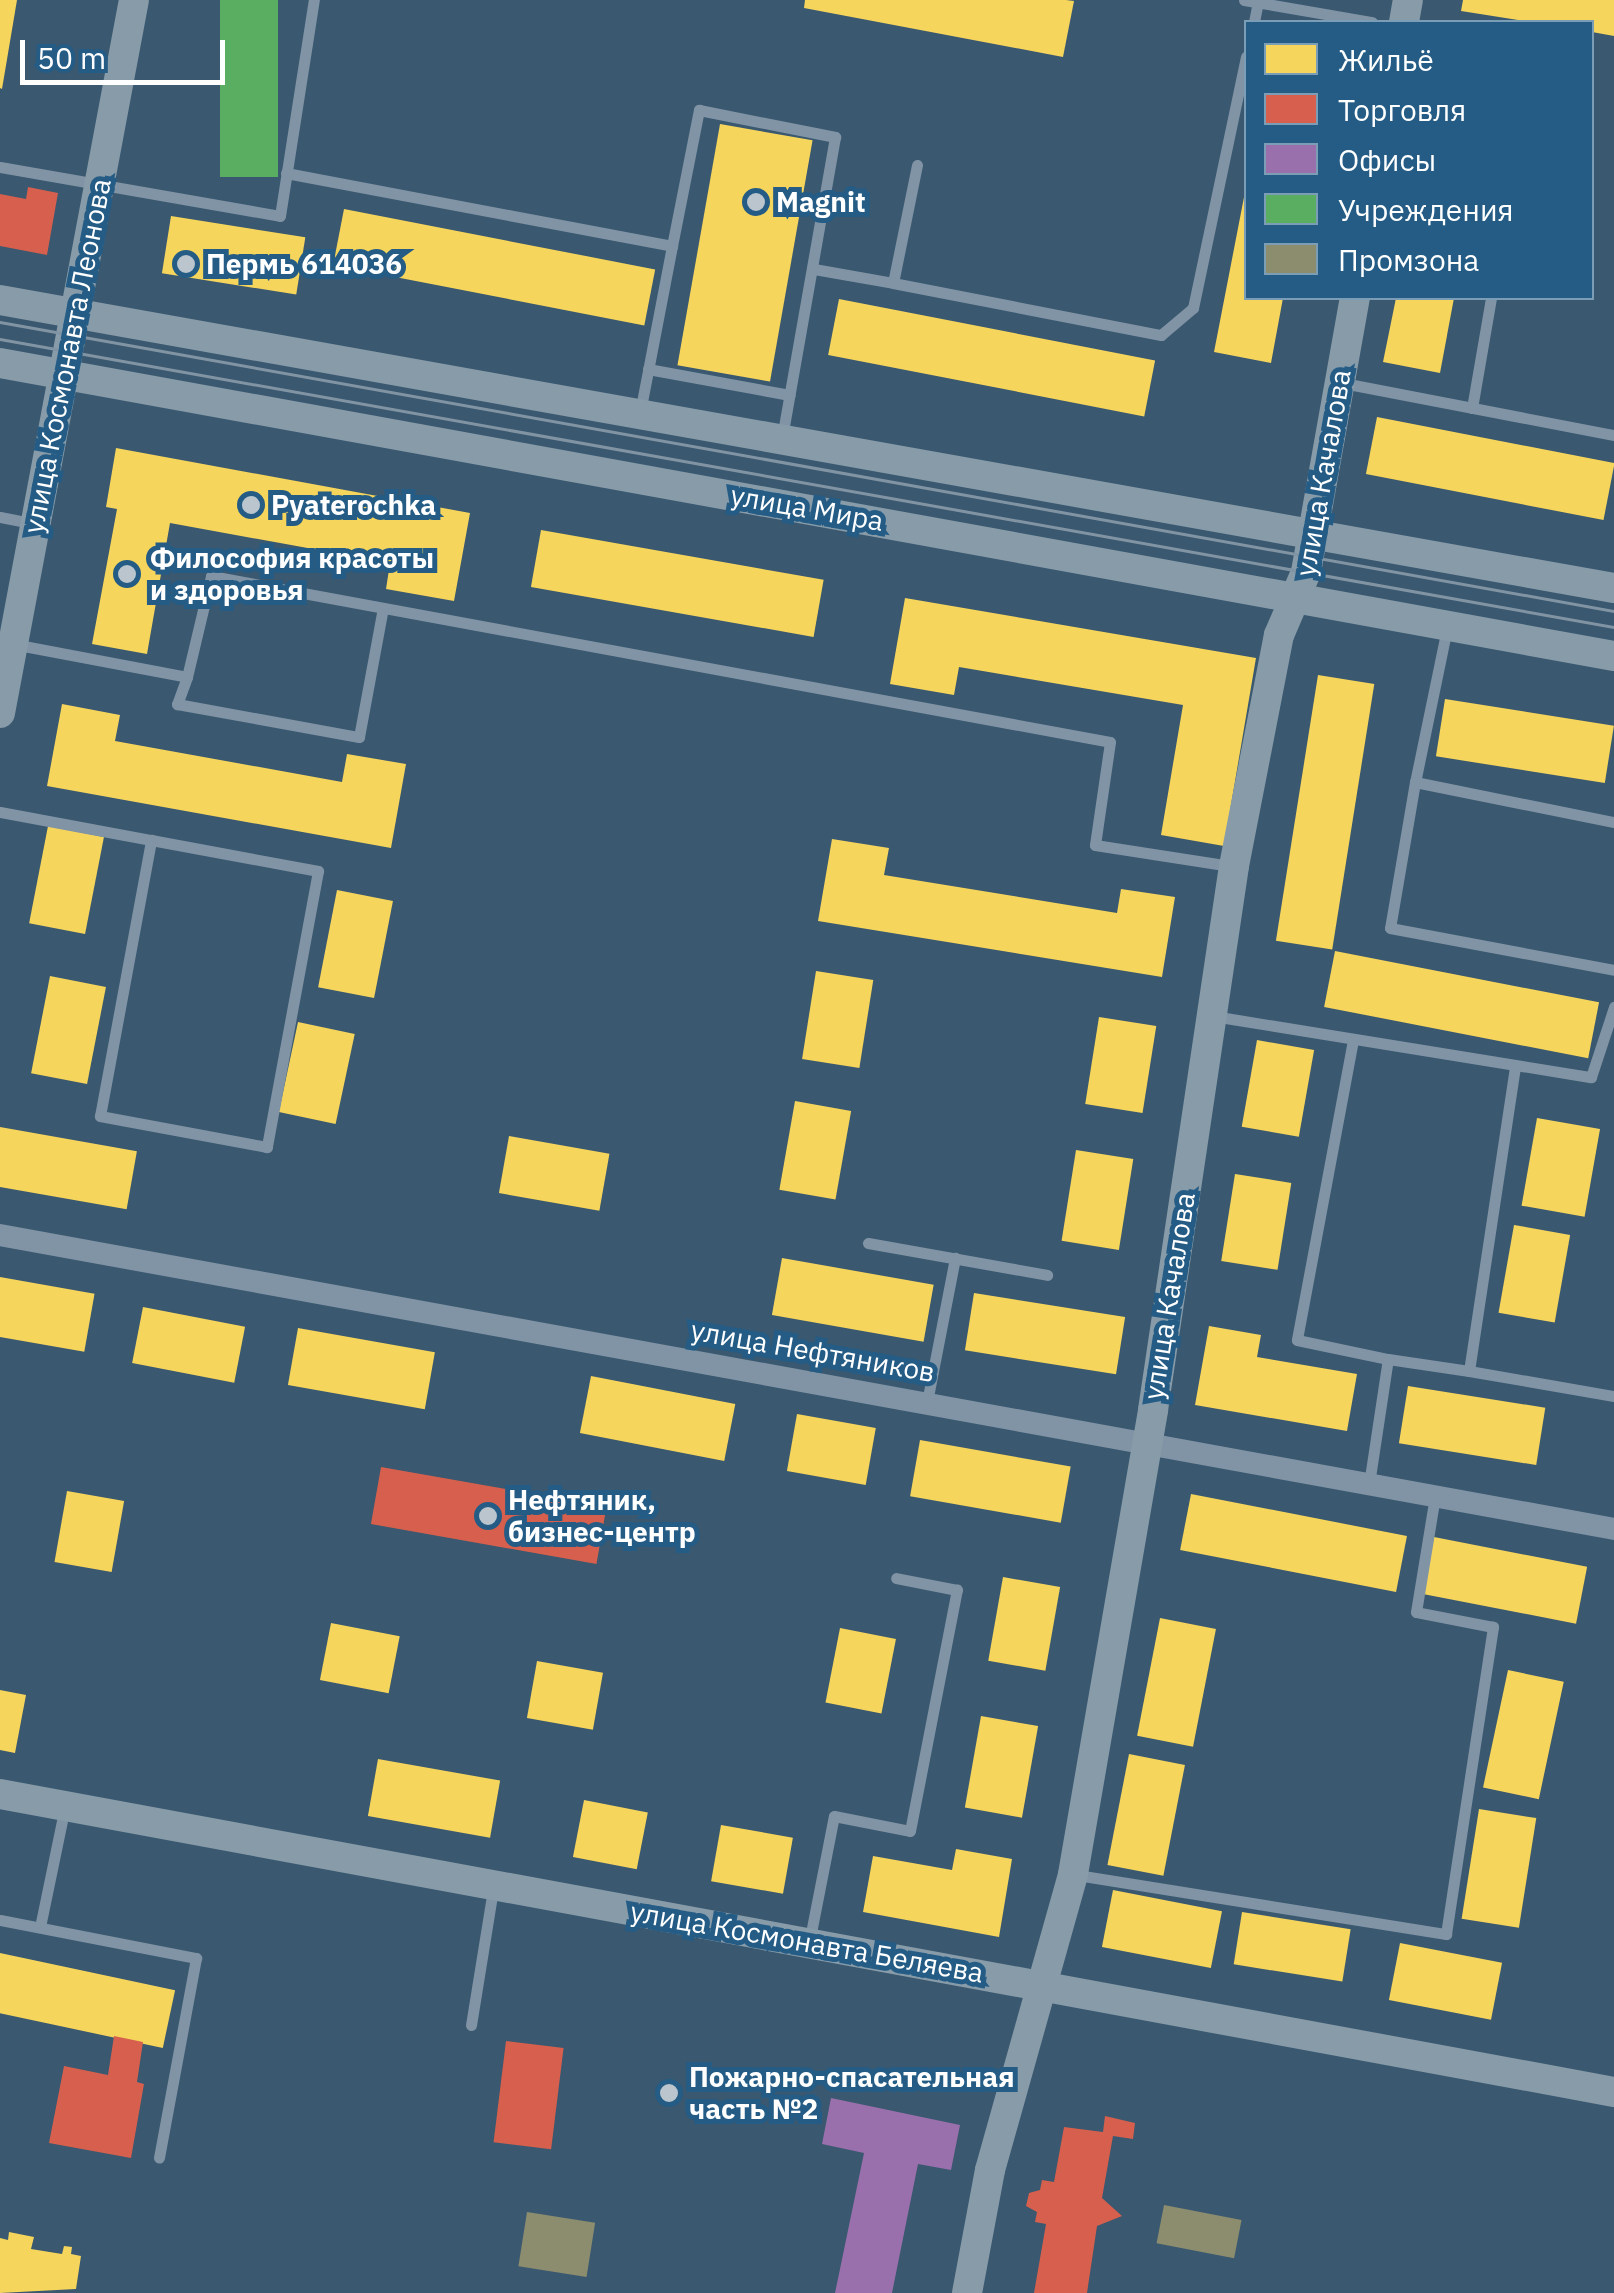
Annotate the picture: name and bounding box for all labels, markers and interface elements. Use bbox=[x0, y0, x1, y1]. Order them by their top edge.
scale bar bbox=[25, 20, 230, 82]
legend bbox=[1244, 20, 1594, 300]
text: 50 m bbox=[37, 38, 106, 77]
text: Жильё bbox=[1338, 40, 1434, 79]
text: Торговля bbox=[1338, 90, 1466, 129]
text: Офисы bbox=[1338, 140, 1436, 179]
street label: улица Космонавта Леонова bbox=[16, 176, 118, 536]
place label: Magnit bbox=[776, 185, 866, 219]
text: Учреждения bbox=[1338, 190, 1514, 229]
marker: Magnit bbox=[745, 191, 767, 213]
text: Промзона bbox=[1338, 240, 1479, 279]
place label: Пермь 614036 bbox=[206, 247, 402, 281]
marker: Пермь 614036 bbox=[175, 253, 197, 275]
street label: улица Качалова bbox=[1288, 367, 1358, 579]
street label: улица Мира bbox=[728, 478, 886, 538]
place label: Pyaterochka bbox=[271, 488, 436, 522]
marker: Pyaterochka bbox=[240, 494, 262, 516]
place label: Философия красоты и здоровья bbox=[150, 541, 434, 607]
marker: Философия красоты и здоровья bbox=[114, 561, 140, 587]
street label: улица Качалова bbox=[1136, 1190, 1202, 1402]
street label: улица Нефтяников bbox=[688, 1313, 938, 1389]
place label: Нефтяник, бизнес-центр bbox=[508, 1483, 696, 1549]
marker: Нефтяник, бизнес-центр bbox=[477, 1505, 499, 1527]
street label: улица Космонавта Беляева bbox=[628, 1894, 986, 1990]
place label: Пожарно-спасательная часть №2 bbox=[689, 2060, 1015, 2126]
marker: Пожарно-спасательная часть №2 bbox=[658, 2082, 680, 2104]

